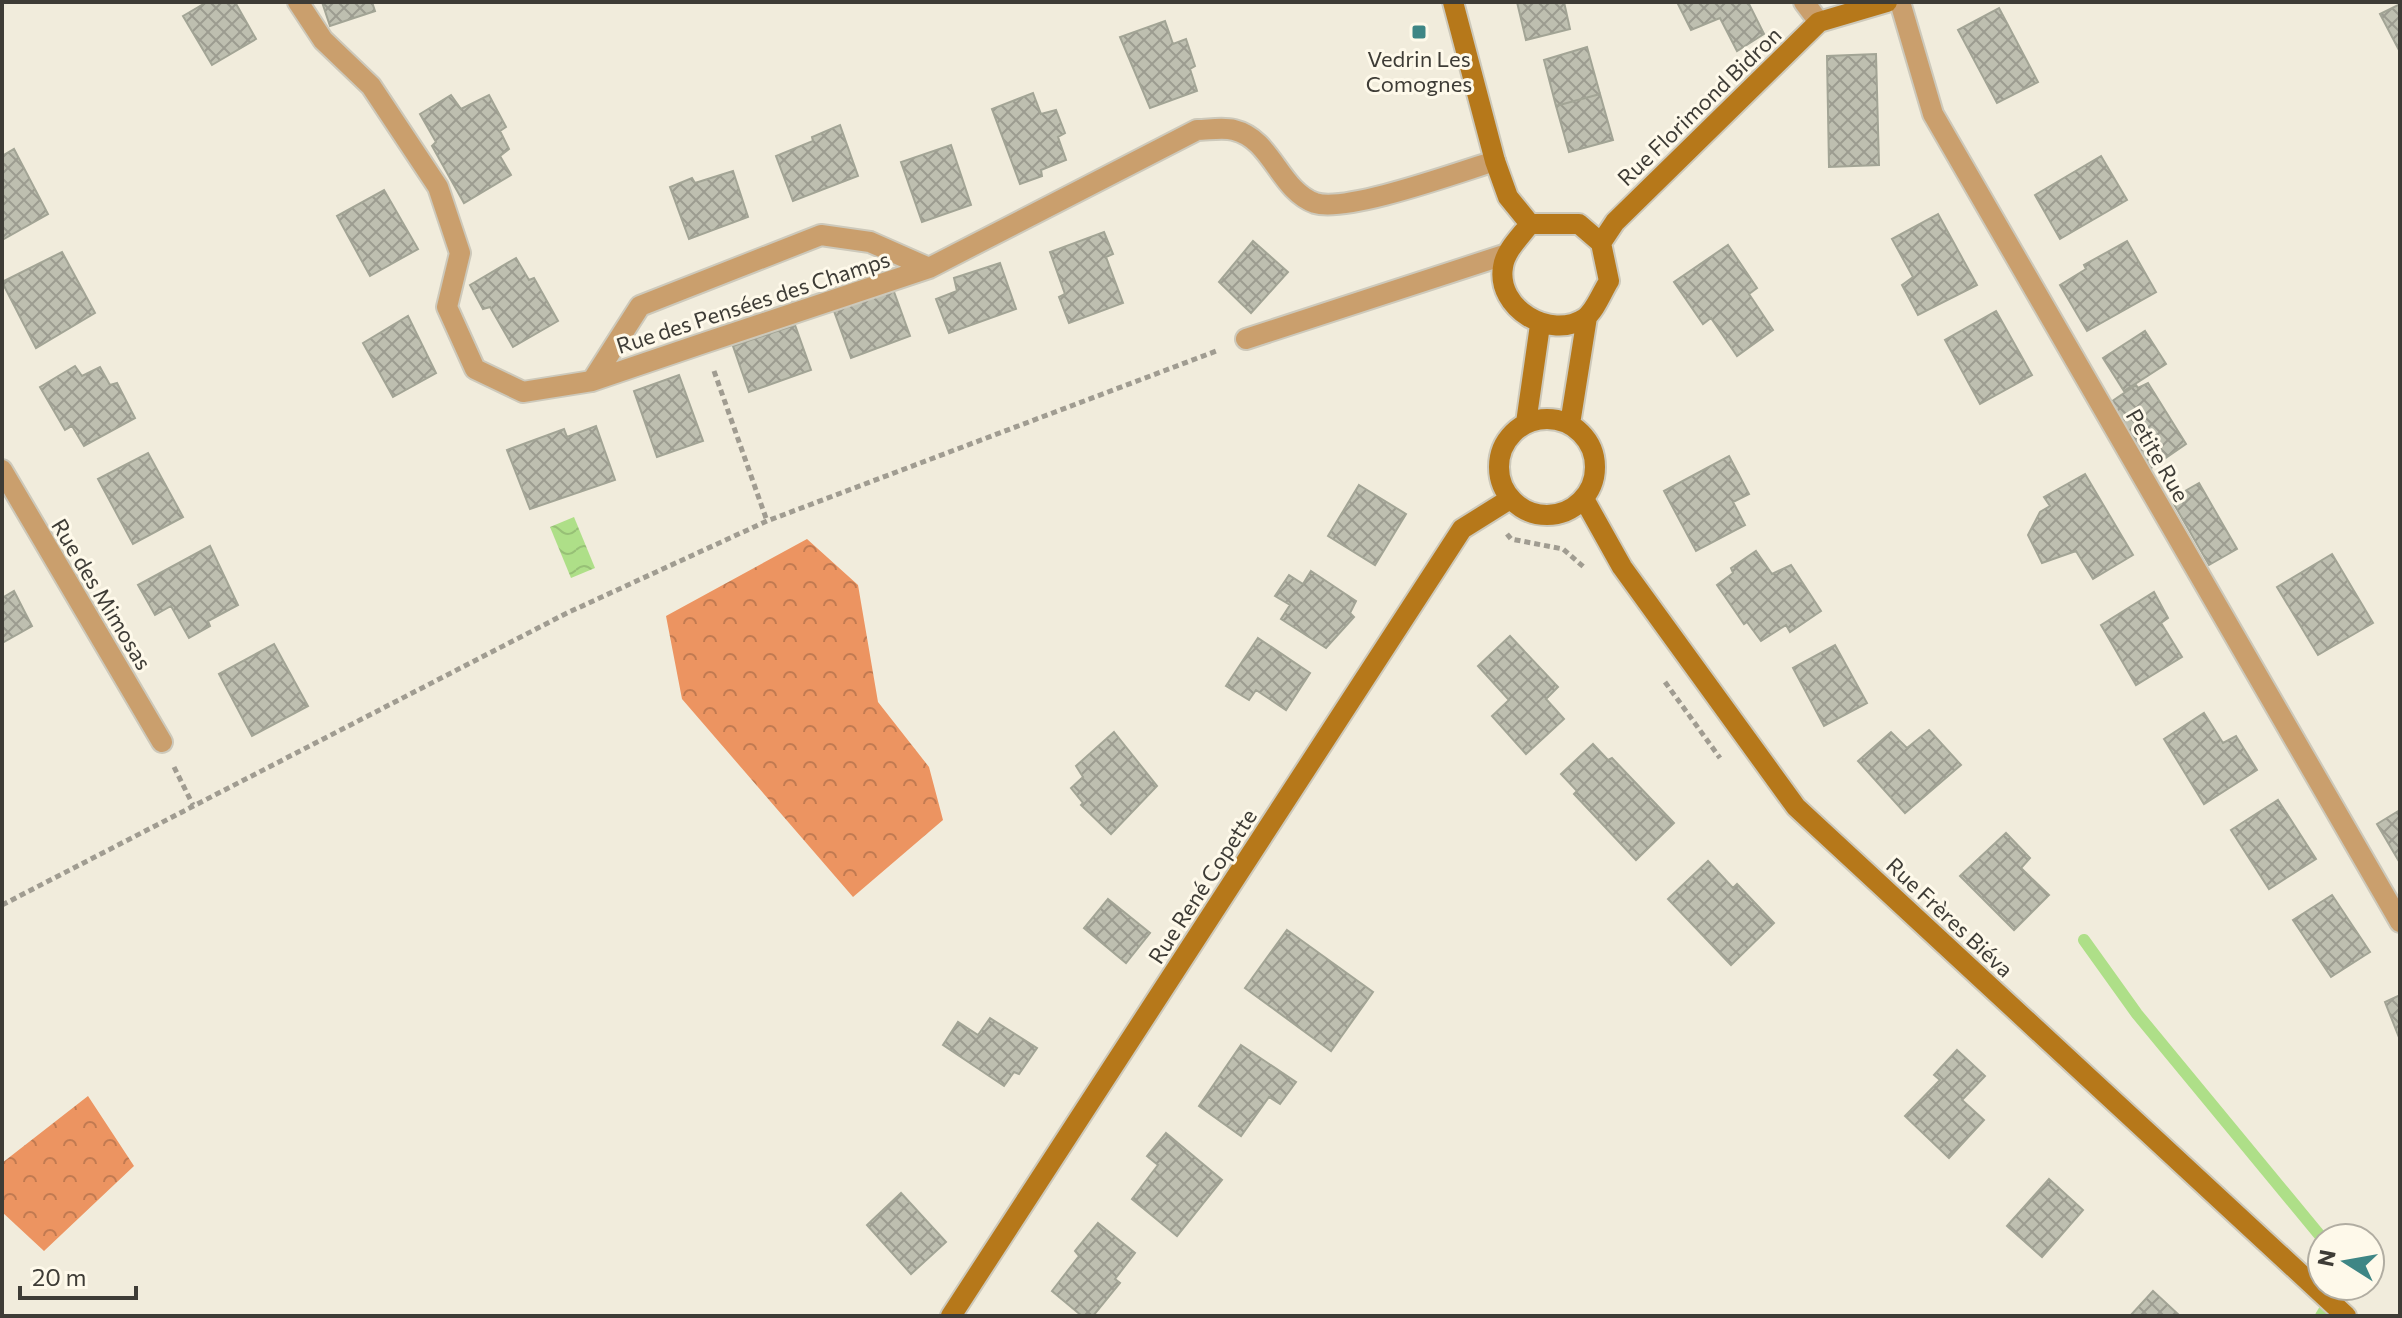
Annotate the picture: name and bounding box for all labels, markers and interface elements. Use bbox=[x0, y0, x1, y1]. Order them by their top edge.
street label: Rue Florimond Bidron bbox=[1612, 21, 1786, 191]
marker: Vedrin Les Comognes bbox=[1410, 23, 1428, 41]
place label: Vedrin Les Comognes bbox=[1366, 45, 1472, 97]
street label: Rue des Pensées des Champs bbox=[613, 245, 893, 359]
street label: Petite Rue bbox=[2121, 404, 2195, 506]
street label: Rue des Mimosas bbox=[46, 513, 158, 675]
street label: Rue René Copette bbox=[1142, 804, 1262, 968]
street label: Rue Frères Biéva bbox=[1881, 852, 2019, 982]
north arrow bbox=[2306, 1222, 2386, 1302]
text: N bbox=[2311, 1247, 2341, 1269]
scale bar bbox=[20, 1250, 136, 1300]
text: 20 m bbox=[32, 1262, 86, 1291]

